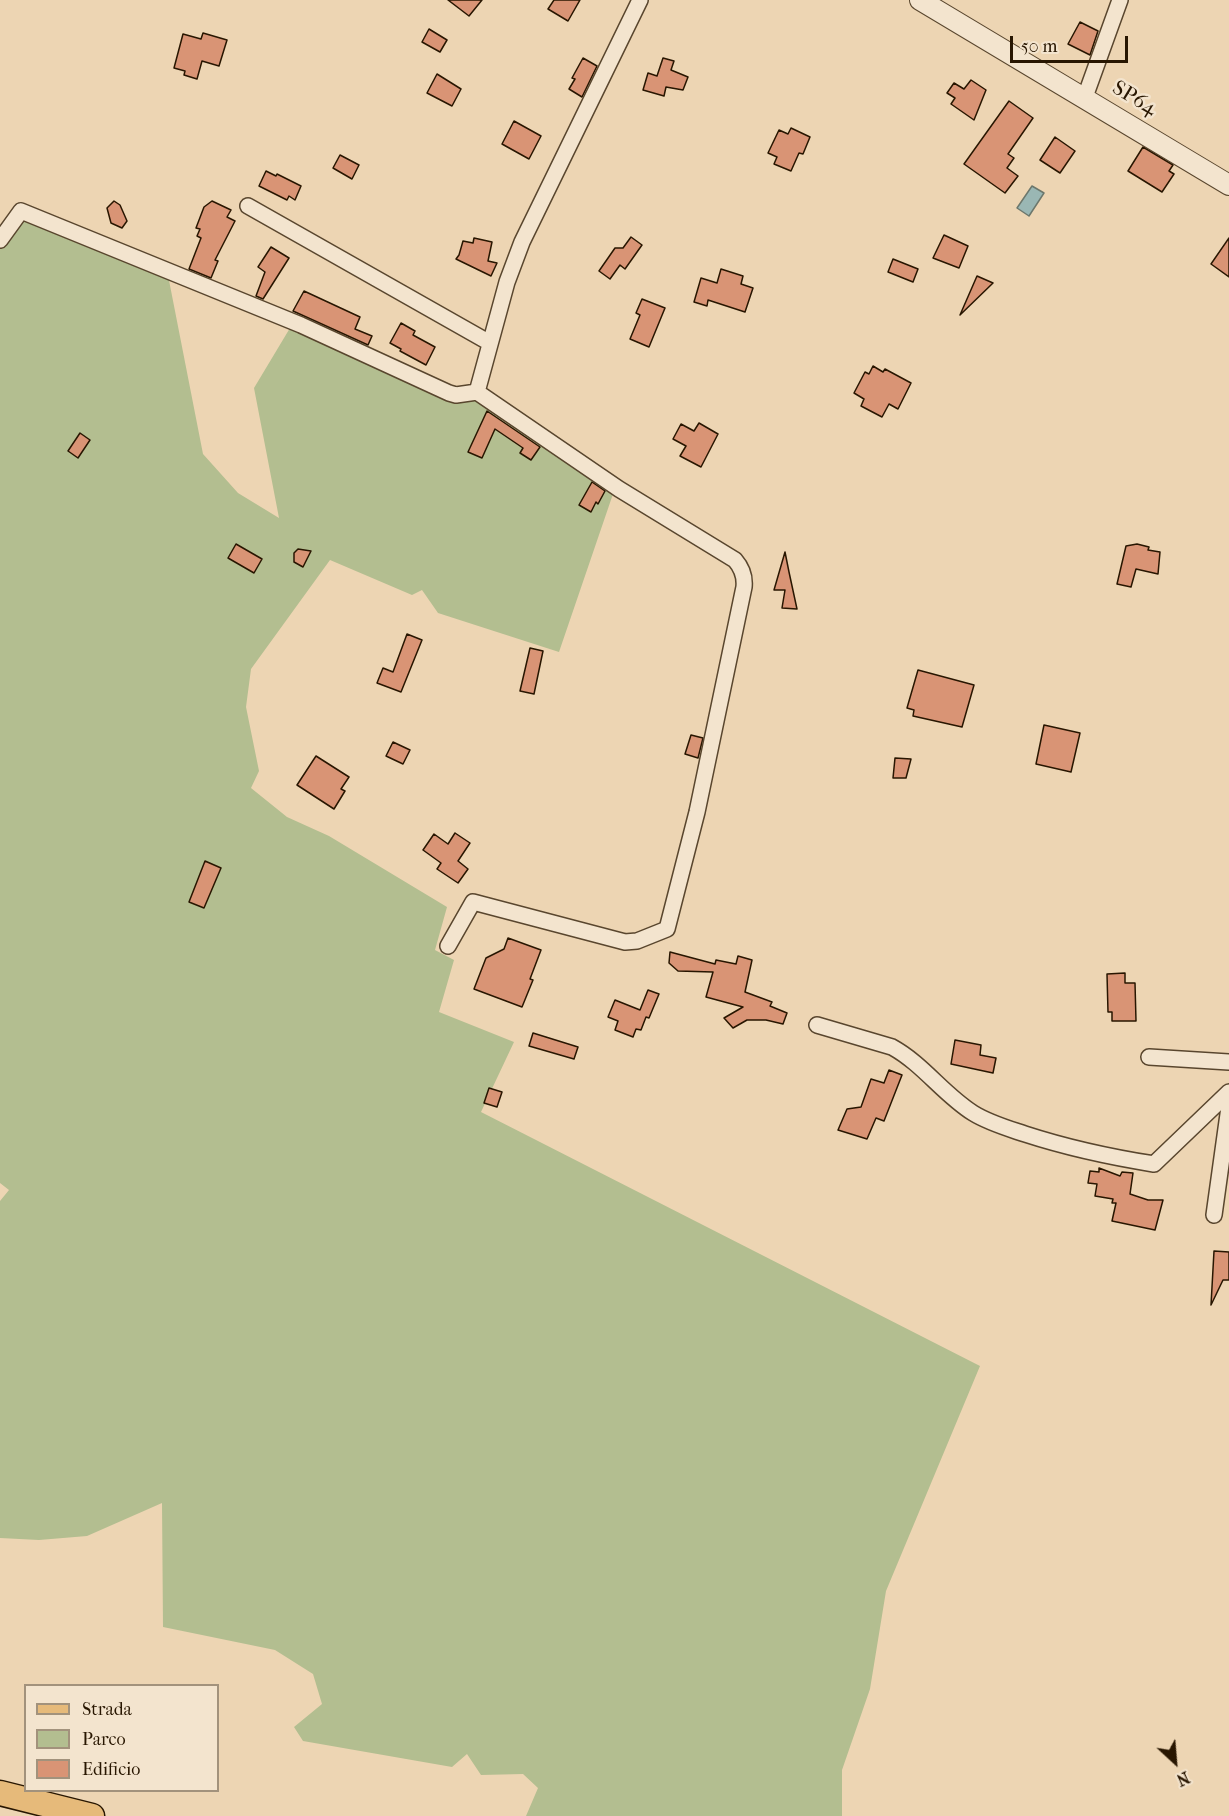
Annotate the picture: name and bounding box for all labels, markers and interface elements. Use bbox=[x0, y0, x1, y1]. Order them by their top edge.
scale bar bbox=[1013, 24, 1132, 62]
text: 50 m bbox=[1021, 36, 1057, 57]
street label: SP64 bbox=[1107, 76, 1161, 122]
legend bbox=[24, 1684, 219, 1792]
text: Strada bbox=[82, 1699, 132, 1720]
text: Parco bbox=[82, 1729, 126, 1750]
north arrow bbox=[1145, 1732, 1205, 1792]
text: Edificio bbox=[82, 1759, 140, 1780]
text: N bbox=[1173, 1767, 1193, 1790]

